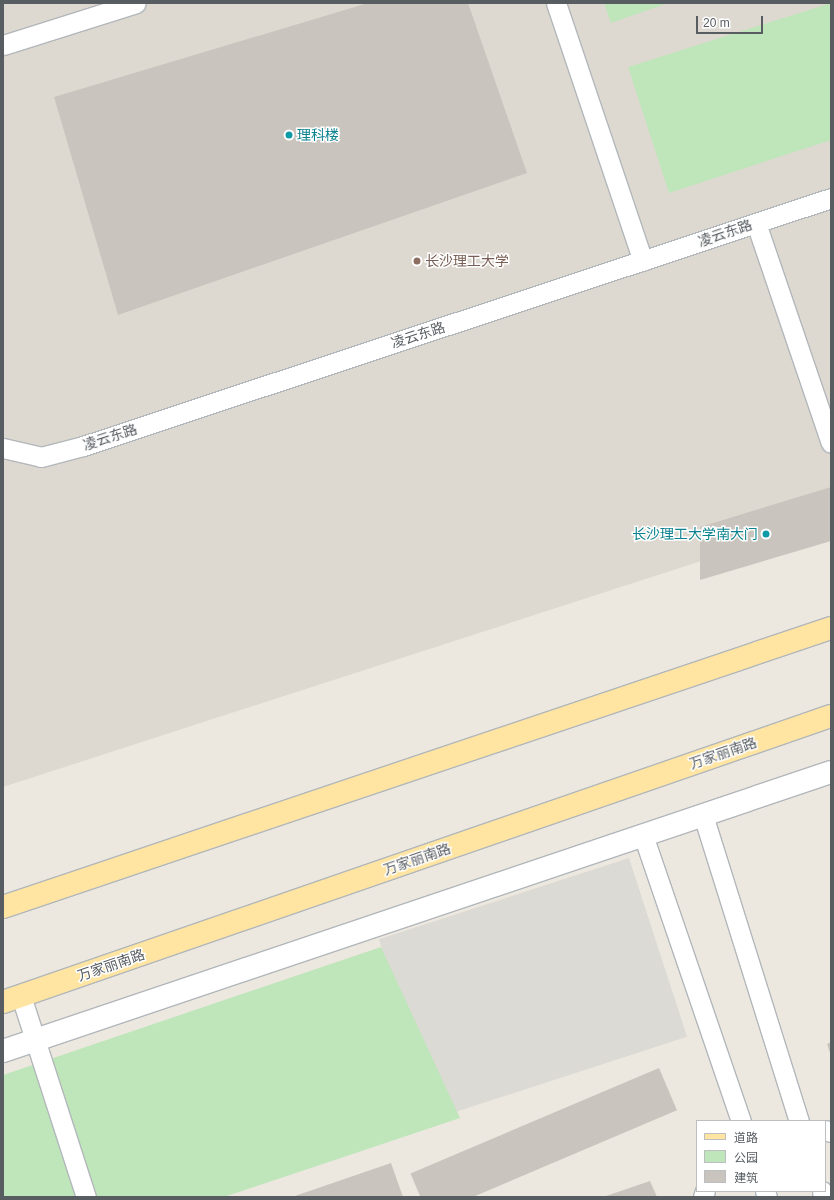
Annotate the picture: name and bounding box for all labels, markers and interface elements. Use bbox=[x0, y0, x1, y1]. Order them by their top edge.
scale bar bbox=[698, 8, 765, 34]
text: 20 m bbox=[703, 16, 730, 30]
place label: 理科楼 bbox=[297, 127, 339, 143]
marker: 理科楼 bbox=[284, 130, 294, 140]
street label: 凌云东路 bbox=[696, 216, 754, 250]
place label: 长沙理工大学 bbox=[425, 253, 509, 269]
marker: 长沙理工大学 bbox=[412, 256, 422, 266]
street label: 凌云东路 bbox=[389, 318, 447, 352]
street label: 凌云东路 bbox=[81, 420, 139, 454]
place label: 长沙理工大学南大门 bbox=[632, 526, 758, 542]
marker: 长沙理工大学南大门 bbox=[761, 529, 771, 539]
street label: 万家丽南路 bbox=[687, 734, 759, 772]
street label: 万家丽南路 bbox=[381, 840, 453, 878]
street label: 万家丽南路 bbox=[75, 946, 147, 984]
legend bbox=[696, 1120, 826, 1192]
text: 道路 bbox=[734, 1131, 758, 1145]
text: 公园 bbox=[734, 1151, 758, 1165]
text: 建筑 bbox=[734, 1171, 758, 1185]

